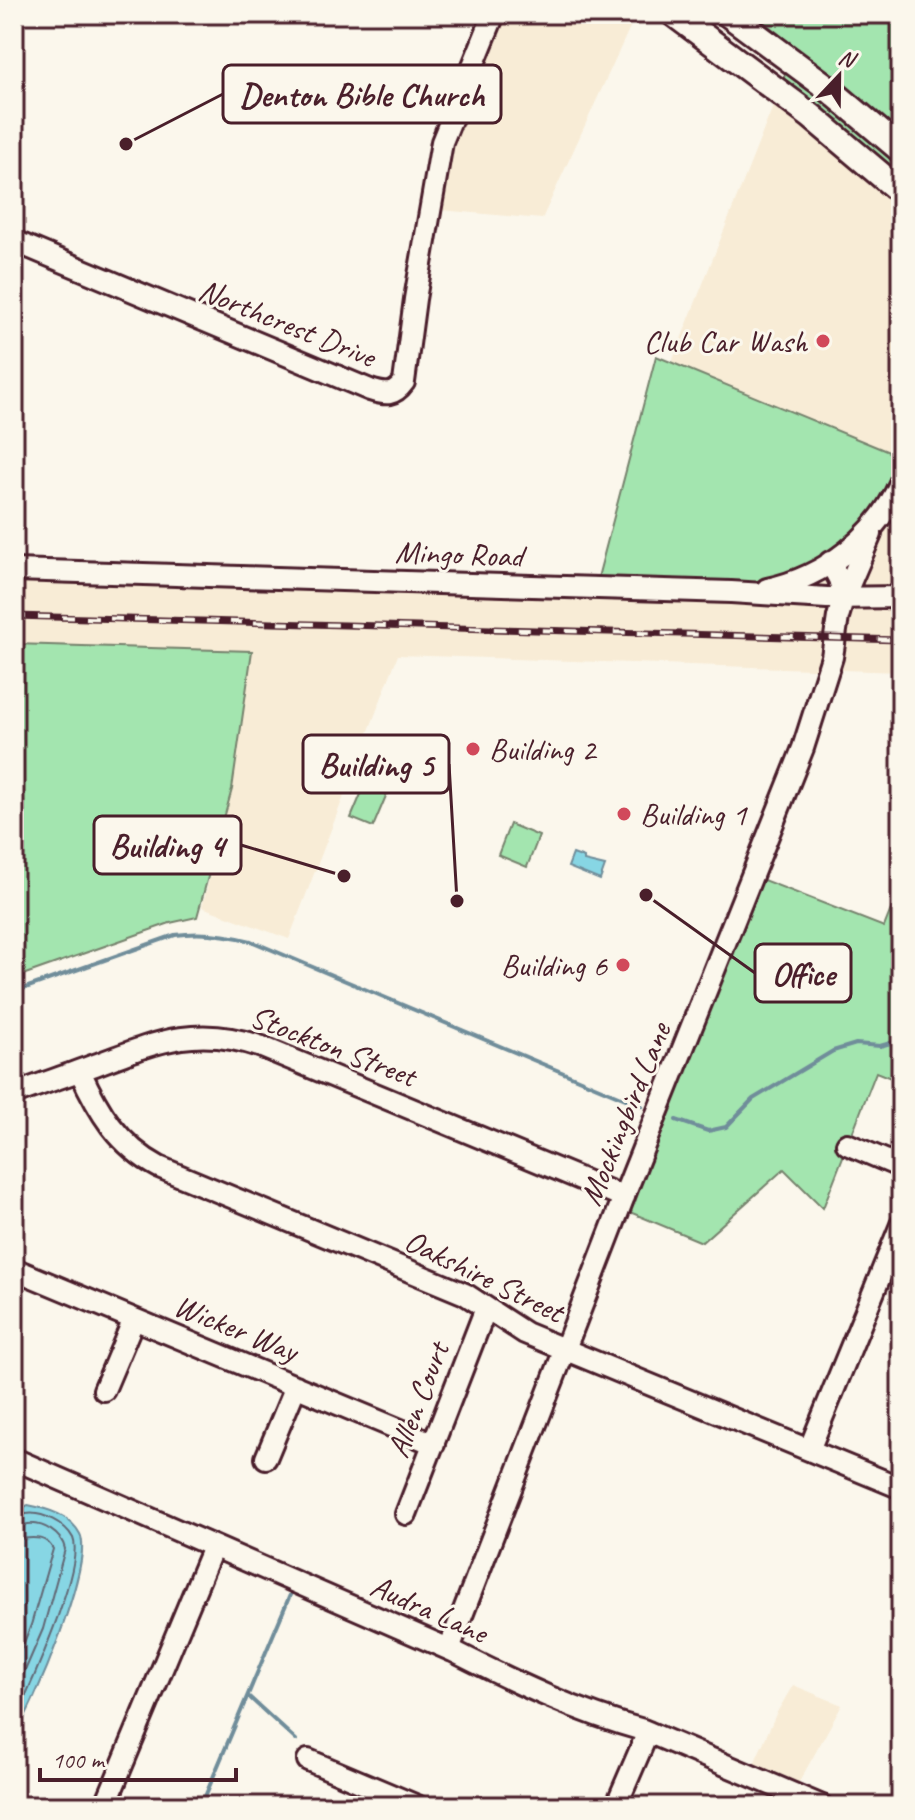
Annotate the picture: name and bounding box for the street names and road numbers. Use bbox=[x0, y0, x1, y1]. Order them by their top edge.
street label: Northcrest Drive bbox=[193, 269, 384, 378]
street label: Mingo Road bbox=[394, 531, 528, 577]
street label: Stockton Street bbox=[244, 996, 425, 1098]
street label: Mockingbird Lane bbox=[570, 1014, 681, 1211]
street label: Oakshire Street bbox=[398, 1220, 573, 1334]
street label: Wicker Way bbox=[168, 1285, 307, 1372]
street label: Allen Court bbox=[377, 1334, 460, 1463]
street label: Audra Lane bbox=[364, 1565, 496, 1654]

